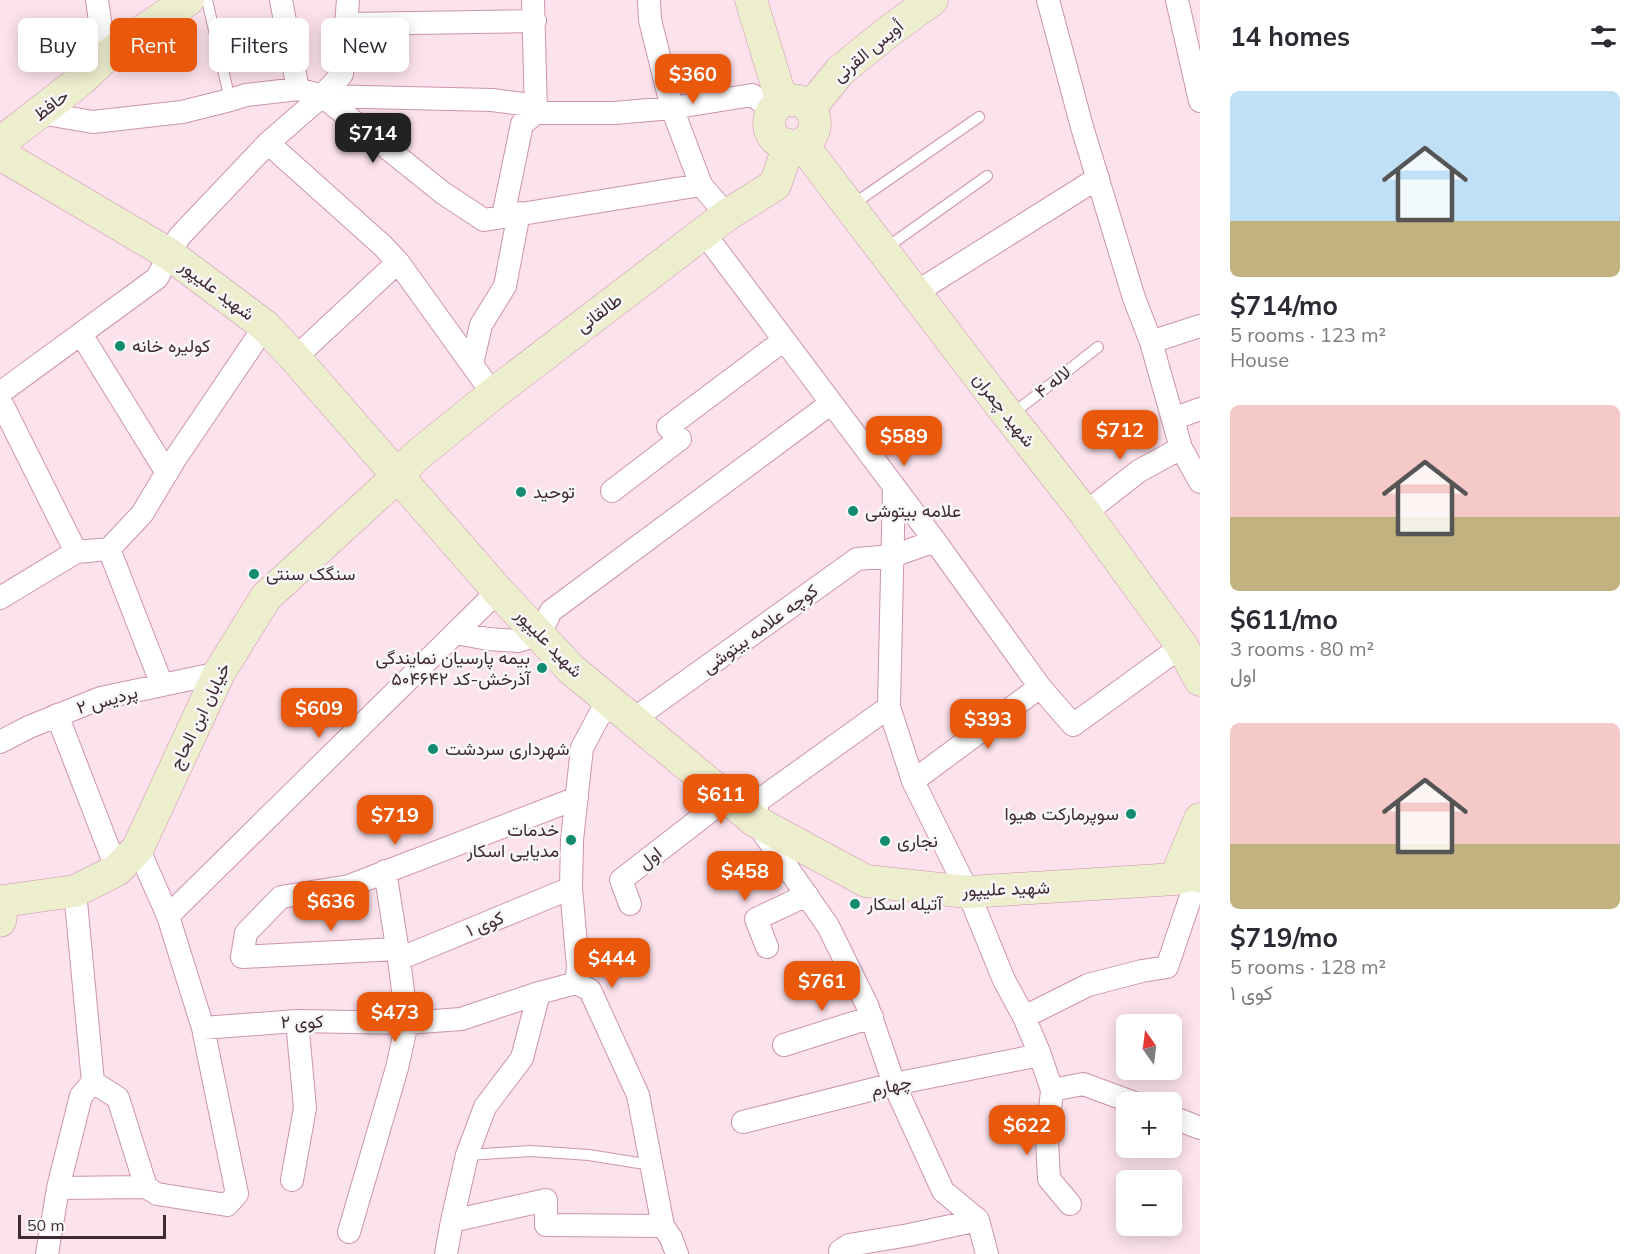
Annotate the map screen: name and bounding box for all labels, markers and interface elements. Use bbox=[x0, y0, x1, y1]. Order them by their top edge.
street label: أویس القرنی bbox=[828, 14, 908, 87]
chip: Buy bbox=[18, 18, 98, 72]
chip: Rent bbox=[110, 18, 197, 72]
chip: Filters bbox=[209, 18, 309, 72]
chip: New bbox=[321, 18, 409, 72]
text: 14 homes bbox=[1230, 20, 1350, 53]
icon: filters bbox=[1587, 20, 1620, 53]
pin: $360 bbox=[657, 54, 729, 105]
text: $360 bbox=[669, 61, 717, 86]
street label: حافظ bbox=[28, 84, 73, 126]
pin: $714 bbox=[337, 113, 409, 164]
text: $714 bbox=[349, 120, 397, 145]
icon: home bbox=[1371, 130, 1479, 238]
street label: شهید علیپور bbox=[174, 253, 259, 326]
street label: طالقانی bbox=[571, 288, 626, 337]
text: $714/mo bbox=[1230, 289, 1338, 322]
text: 5 rooms · 123 m² bbox=[1230, 322, 1386, 347]
place label: کولیره خانه bbox=[132, 334, 210, 357]
marker: کولیره خانه bbox=[113, 339, 127, 353]
text: House bbox=[1230, 347, 1289, 372]
street label: لاله ۴ bbox=[1030, 360, 1075, 403]
street label: شهید چمران bbox=[967, 368, 1041, 452]
pin: $712 bbox=[1084, 410, 1156, 461]
pin: $589 bbox=[868, 416, 940, 467]
text: $712 bbox=[1096, 417, 1144, 442]
text: $589 bbox=[880, 423, 928, 448]
icon: home bbox=[1371, 444, 1479, 552]
place label: توحید bbox=[533, 480, 575, 503]
marker: توحید bbox=[514, 485, 528, 499]
place label: علامه بیتوشی bbox=[865, 499, 961, 522]
marker: علامه بیتوشی bbox=[846, 504, 860, 518]
place label: سنگک سنتی bbox=[266, 562, 356, 585]
marker: سنگک سنتی bbox=[247, 567, 261, 581]
street label: کوچه علامه بیتوشی bbox=[697, 579, 823, 679]
street label: شهید علیپور bbox=[509, 602, 588, 683]
text: $611/mo bbox=[1230, 603, 1338, 636]
text: 3 rooms · 80 m² bbox=[1230, 636, 1374, 661]
place label: بیمه پارسیان نمایندگی آذرخش-کد ۵۰۴۶۴۲ bbox=[376, 646, 532, 690]
street label: خیابان ابن الحاج bbox=[164, 659, 236, 773]
marker: بیمه پارسیان نمایندگی آذرخش-کد ۵۰۴۶۴۲ bbox=[535, 661, 549, 675]
text: اول bbox=[1230, 662, 1256, 687]
street label: پردیس ۲ bbox=[74, 680, 140, 720]
pin: $609 bbox=[283, 688, 355, 739]
text: $609 bbox=[295, 695, 343, 720]
pin: $393 bbox=[952, 699, 1024, 750]
text: $393 bbox=[964, 706, 1012, 731]
place label: شهرداری سردشت bbox=[445, 737, 569, 760]
marker: شهرداری سردشت bbox=[426, 742, 440, 756]
icon: home bbox=[1371, 762, 1479, 870]
pin: $611 bbox=[685, 774, 757, 825]
text: $611 bbox=[697, 781, 745, 806]
pin: $719 bbox=[359, 795, 431, 846]
text: $719 bbox=[371, 802, 419, 827]
place label: سوپرمارکت هیوا bbox=[1005, 802, 1119, 826]
marker: سوپرمارکت هیوا bbox=[1124, 807, 1138, 821]
place label: خدمات مدیایی اسکار bbox=[466, 818, 559, 862]
place label: نجاری bbox=[897, 829, 938, 852]
marker: خدمات مدیایی اسکار bbox=[564, 833, 578, 847]
marker: نجاری bbox=[878, 834, 892, 848]
street label: اول bbox=[633, 841, 666, 874]
pin: $458 bbox=[709, 851, 781, 902]
text: $458 bbox=[721, 858, 769, 883]
street label: شهید علیپور bbox=[961, 875, 1050, 903]
pin: $636 bbox=[295, 881, 367, 932]
text: $636 bbox=[307, 888, 355, 913]
place label: آتیله اسکار bbox=[866, 892, 944, 915]
marker: آتیله اسکار bbox=[848, 897, 862, 911]
street label: کوی ۱ bbox=[463, 906, 507, 941]
text: $719/mo bbox=[1230, 921, 1338, 954]
pin: $444 bbox=[576, 938, 648, 989]
text: $444 bbox=[588, 945, 636, 970]
text: 5 rooms · 128 m² bbox=[1230, 954, 1386, 979]
pin: $761 bbox=[786, 961, 858, 1012]
text: $761 bbox=[798, 968, 846, 993]
text: کوی ۱ bbox=[1230, 980, 1273, 1005]
pin: $473 bbox=[359, 992, 431, 1043]
text: $473 bbox=[371, 999, 419, 1024]
street label: کوی ۲ bbox=[280, 1010, 324, 1033]
north arrow bbox=[1116, 1014, 1182, 1080]
map controls bbox=[1116, 1014, 1182, 1236]
street label: چهارم bbox=[868, 1070, 914, 1102]
button: + bbox=[1116, 1092, 1182, 1158]
pin: $622 bbox=[991, 1105, 1063, 1156]
text: $622 bbox=[1003, 1112, 1051, 1137]
button: − bbox=[1116, 1170, 1182, 1236]
scale bar bbox=[18, 1212, 166, 1240]
text: 50 m bbox=[27, 1215, 64, 1235]

